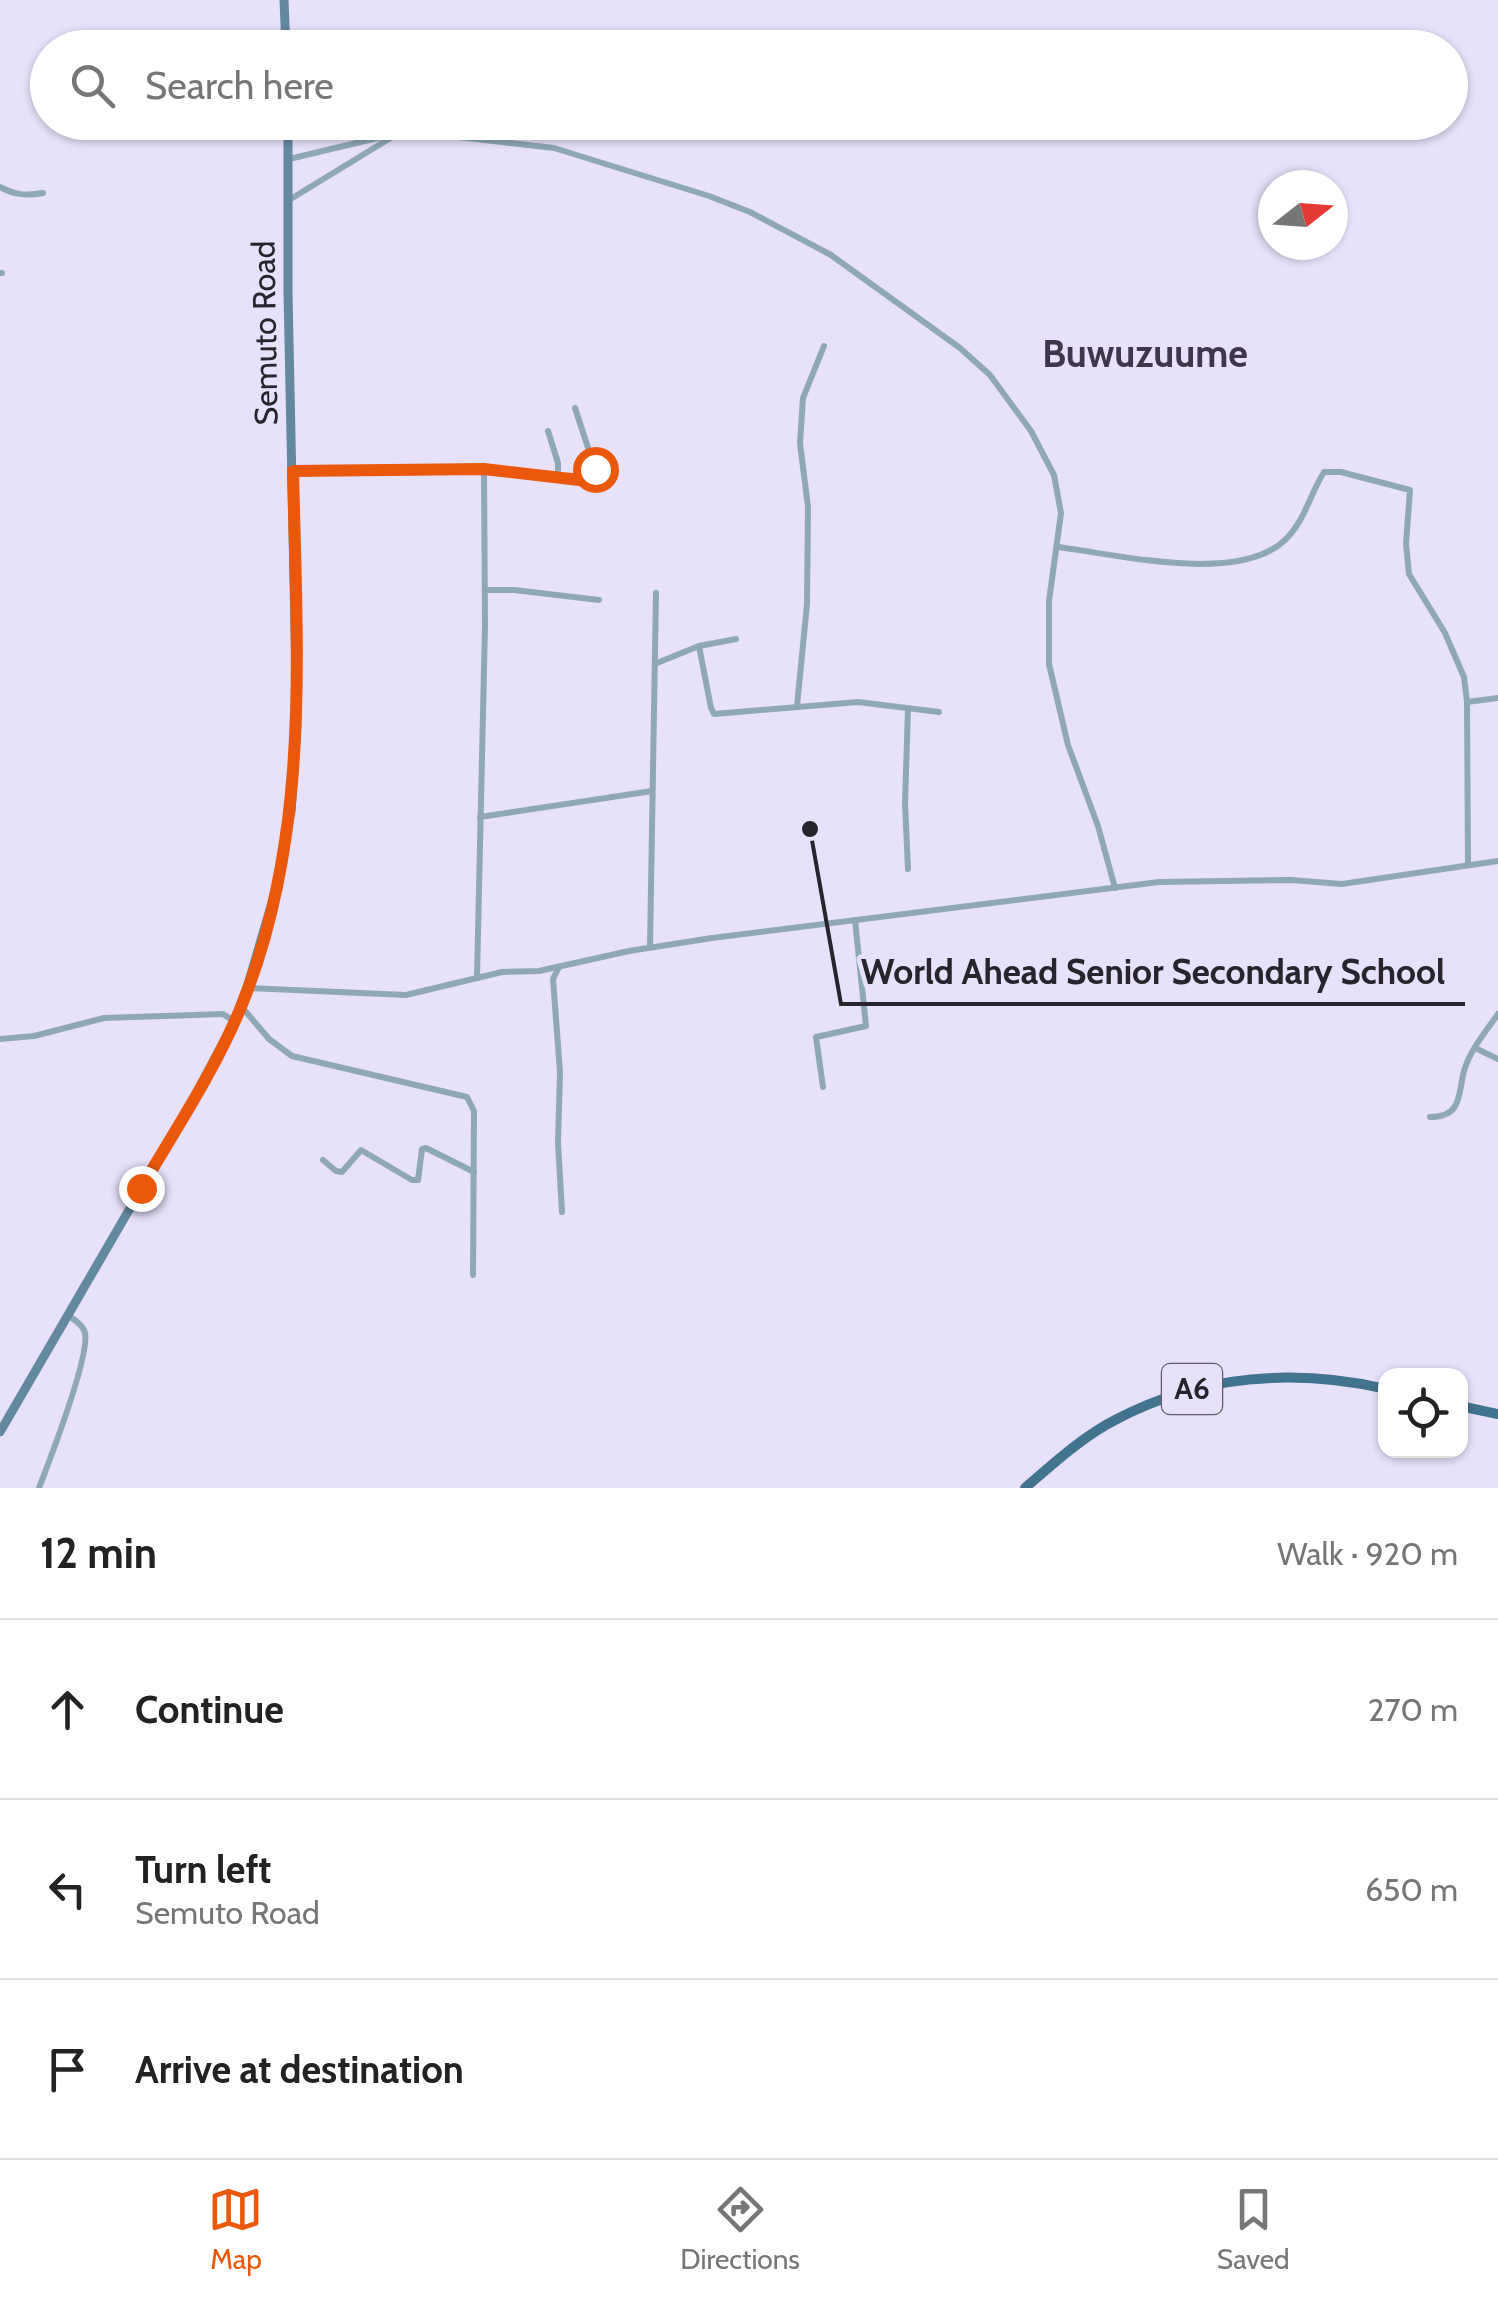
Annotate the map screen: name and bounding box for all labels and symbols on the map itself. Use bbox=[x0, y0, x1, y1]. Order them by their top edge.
north arrow bbox=[1258, 170, 1348, 260]
street label: Semuto Road bbox=[243, 240, 286, 426]
district label: Buwuzuume bbox=[1042, 330, 1248, 377]
route start bbox=[573, 447, 619, 493]
callout: World Ahead Senior Secondary School bbox=[841, 939, 1465, 1004]
text: World Ahead Senior Secondary School bbox=[861, 950, 1445, 993]
route end bbox=[119, 1166, 165, 1212]
road number: A6 bbox=[1162, 1364, 1222, 1414]

